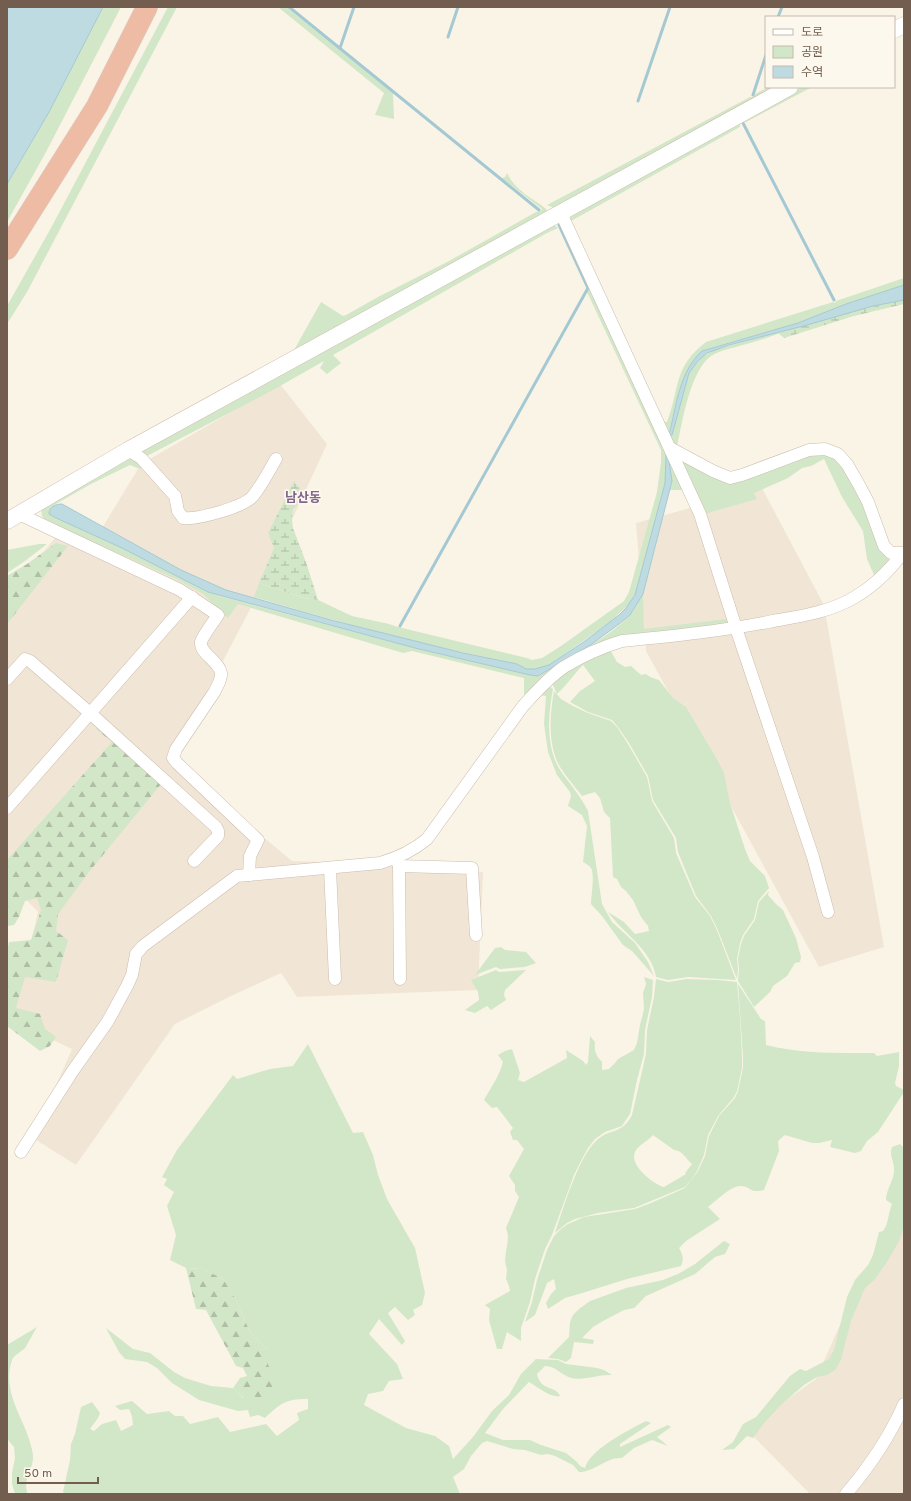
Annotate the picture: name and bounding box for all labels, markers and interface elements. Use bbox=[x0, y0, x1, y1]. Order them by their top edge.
legend bbox=[765, 16, 895, 88]
text: 도로 bbox=[801, 25, 823, 41]
text: 공원 bbox=[801, 45, 823, 61]
text: 수역 bbox=[801, 65, 823, 81]
district label: 남산동 bbox=[285, 491, 321, 507]
scale bar bbox=[18, 1459, 98, 1485]
text: 50 m bbox=[24, 1466, 52, 1482]

